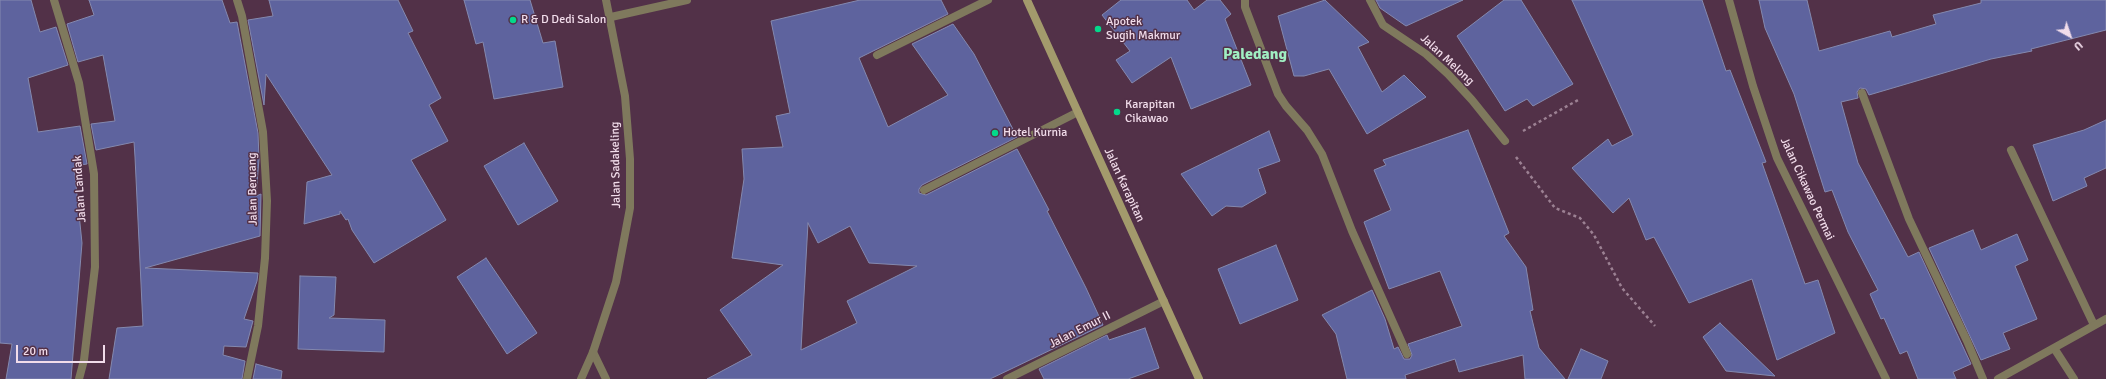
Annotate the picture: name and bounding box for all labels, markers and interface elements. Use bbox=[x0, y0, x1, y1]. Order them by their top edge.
place label: R & D Dedi Salon bbox=[521, 13, 606, 27]
marker: R & D Dedi Salon bbox=[508, 15, 518, 25]
place label: Apotek Sugih Makmur bbox=[1106, 15, 1180, 43]
north arrow bbox=[2050, 16, 2090, 56]
marker: Apotek Sugih Makmur bbox=[1093, 24, 1103, 34]
street label: Jalan Melong bbox=[1417, 31, 1477, 89]
text: U bbox=[2071, 38, 2085, 53]
district label: Paledang bbox=[1223, 45, 1287, 65]
place label: Karapitan Cikawao bbox=[1125, 98, 1175, 126]
marker: Karapitan Cikawao bbox=[1112, 107, 1122, 117]
street label: Jalan Sadakeling bbox=[608, 122, 624, 208]
place label: Hotel Kurnia bbox=[1003, 126, 1067, 140]
marker: Hotel Kurnia bbox=[990, 128, 1000, 138]
street label: Jalan Cikawao Permai bbox=[1777, 135, 1837, 243]
street label: Jalan Karapitan bbox=[1101, 146, 1147, 224]
street label: Jalan Beruang bbox=[245, 152, 261, 226]
street label: Jalan Landak bbox=[70, 155, 90, 223]
street label: Jalan Emur II bbox=[1047, 308, 1113, 352]
scale bar bbox=[18, 337, 107, 363]
text: 20 m bbox=[23, 344, 48, 359]

